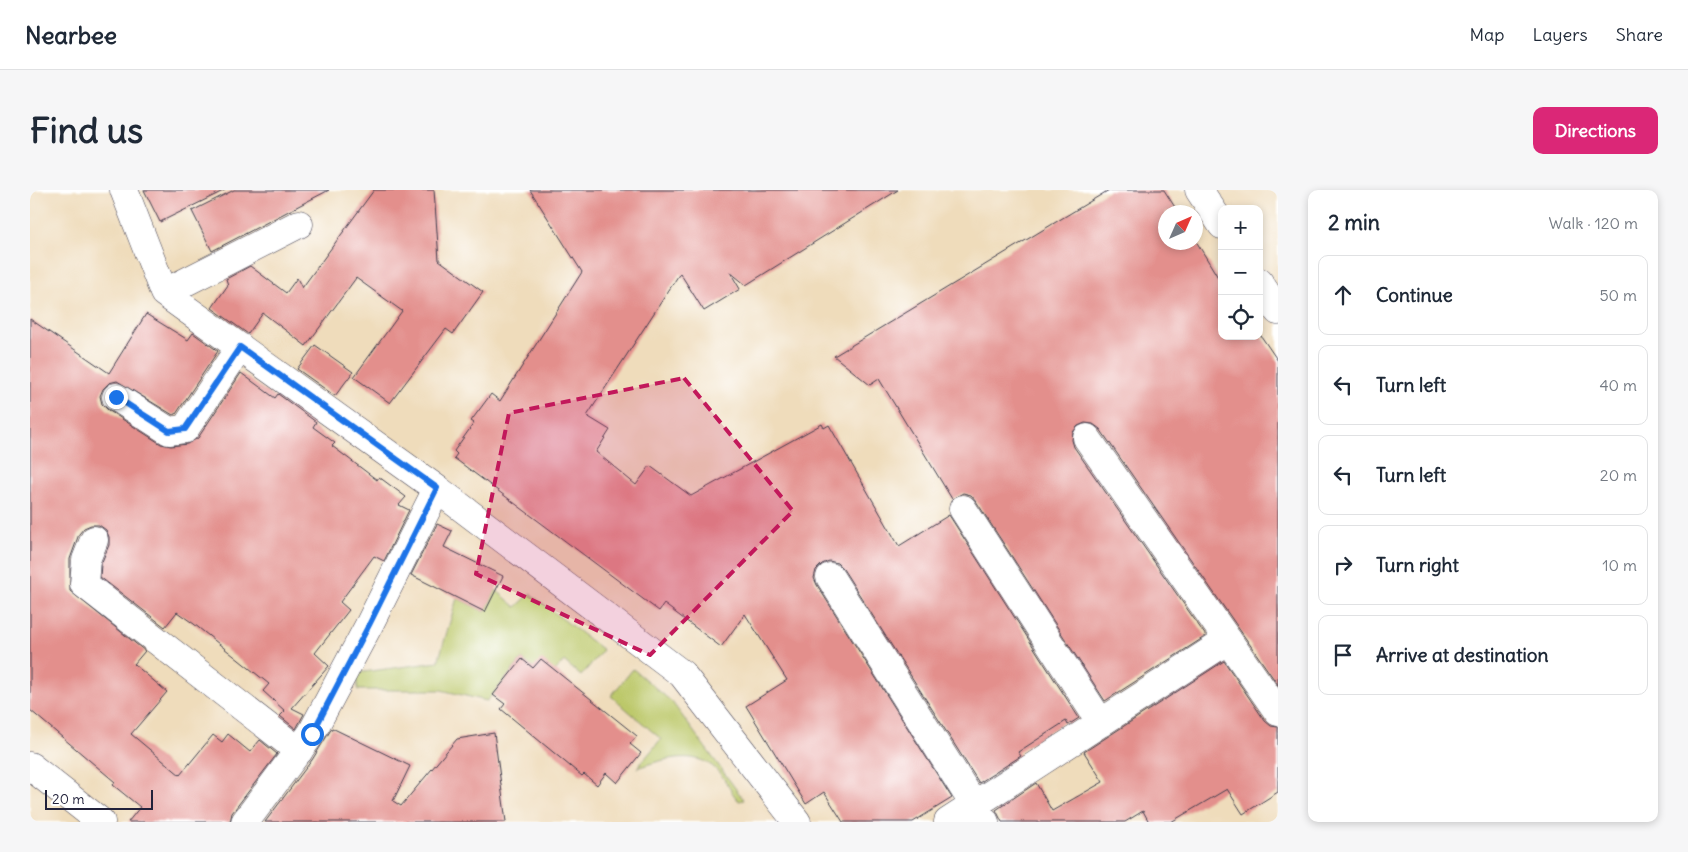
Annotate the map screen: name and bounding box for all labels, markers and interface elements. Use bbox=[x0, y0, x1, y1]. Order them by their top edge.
text: Nearbee bbox=[25, 20, 117, 50]
text: Map bbox=[1469, 23, 1504, 46]
text: Layers bbox=[1532, 23, 1588, 46]
text: Share bbox=[1616, 23, 1663, 46]
button: Directions bbox=[1533, 107, 1658, 154]
text: Find us bbox=[30, 108, 143, 152]
north arrow bbox=[1158, 205, 1203, 250]
map controls bbox=[1218, 205, 1263, 340]
button: + bbox=[1218, 205, 1263, 250]
text: 2 min bbox=[1328, 209, 1380, 236]
text: Walk · 120 m bbox=[1548, 213, 1638, 233]
button: − bbox=[1218, 250, 1263, 295]
icon: ahead bbox=[1329, 281, 1357, 309]
text: Continue bbox=[1376, 283, 1453, 307]
text: 50 m bbox=[1599, 285, 1637, 305]
button: locate bbox=[1218, 295, 1263, 340]
icon: left bbox=[1329, 371, 1357, 399]
text: Turn left bbox=[1376, 373, 1446, 397]
text: 40 m bbox=[1599, 375, 1637, 395]
route end bbox=[105, 386, 128, 409]
icon: left bbox=[1329, 461, 1357, 489]
text: Turn left bbox=[1376, 463, 1446, 487]
text: 20 m bbox=[1600, 465, 1637, 485]
icon: right bbox=[1329, 551, 1357, 579]
text: Turn right bbox=[1376, 553, 1459, 577]
text: 10 m bbox=[1602, 555, 1637, 575]
icon: arrive bbox=[1329, 641, 1357, 669]
text: Arrive at destination bbox=[1376, 643, 1549, 667]
route start bbox=[301, 723, 324, 746]
scale bar bbox=[45, 787, 152, 810]
text: 20 m bbox=[52, 790, 85, 808]

